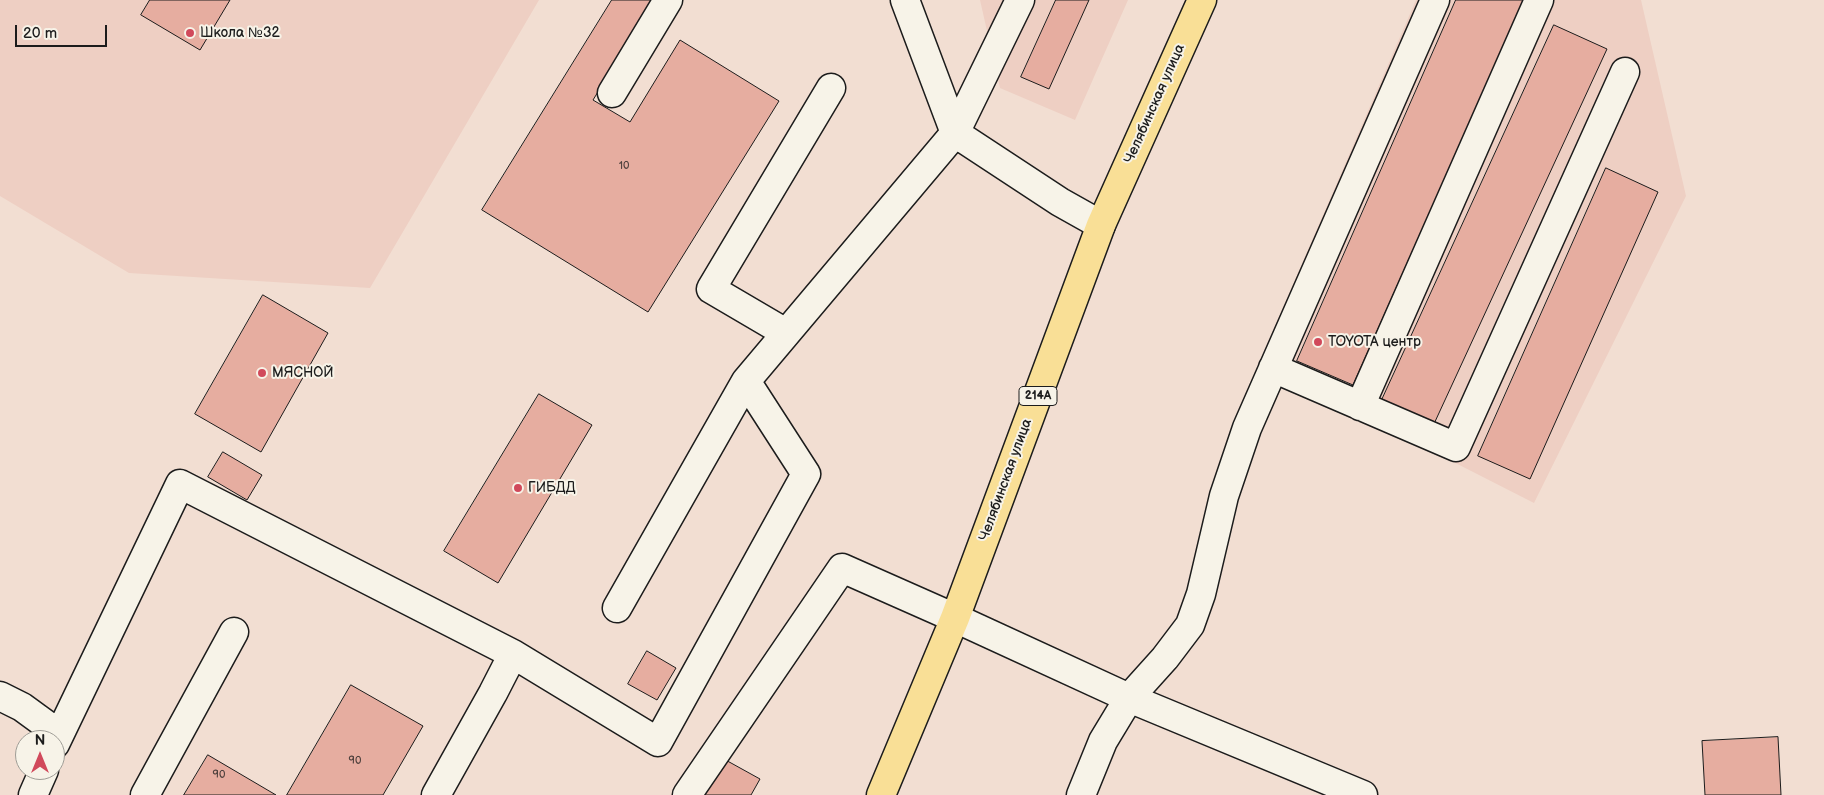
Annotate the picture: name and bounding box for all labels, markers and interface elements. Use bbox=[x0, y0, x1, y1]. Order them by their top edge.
scale bar bbox=[18, 15, 110, 47]
text: 20 m bbox=[23, 24, 57, 43]
place label: Школа №32 bbox=[200, 25, 280, 41]
marker: Школа №32 bbox=[184, 27, 196, 39]
street label: Челябинская улица bbox=[1121, 42, 1189, 166]
house number: 10 bbox=[619, 159, 629, 173]
place label: TOYOTA центр bbox=[1328, 334, 1421, 350]
marker: TOYOTA центр bbox=[1312, 336, 1324, 348]
place label: МЯСНОЙ bbox=[272, 365, 334, 381]
marker: МЯСНОЙ bbox=[256, 367, 268, 379]
road number: 214А bbox=[1019, 386, 1057, 406]
street label: Челябинская улица bbox=[976, 417, 1036, 543]
place label: ГИБДД bbox=[528, 480, 576, 496]
marker: ГИБДД bbox=[512, 482, 524, 494]
north arrow bbox=[15, 730, 65, 780]
text: N bbox=[35, 732, 45, 749]
house number: 90 bbox=[349, 754, 361, 768]
house number: 90 bbox=[213, 768, 225, 782]

